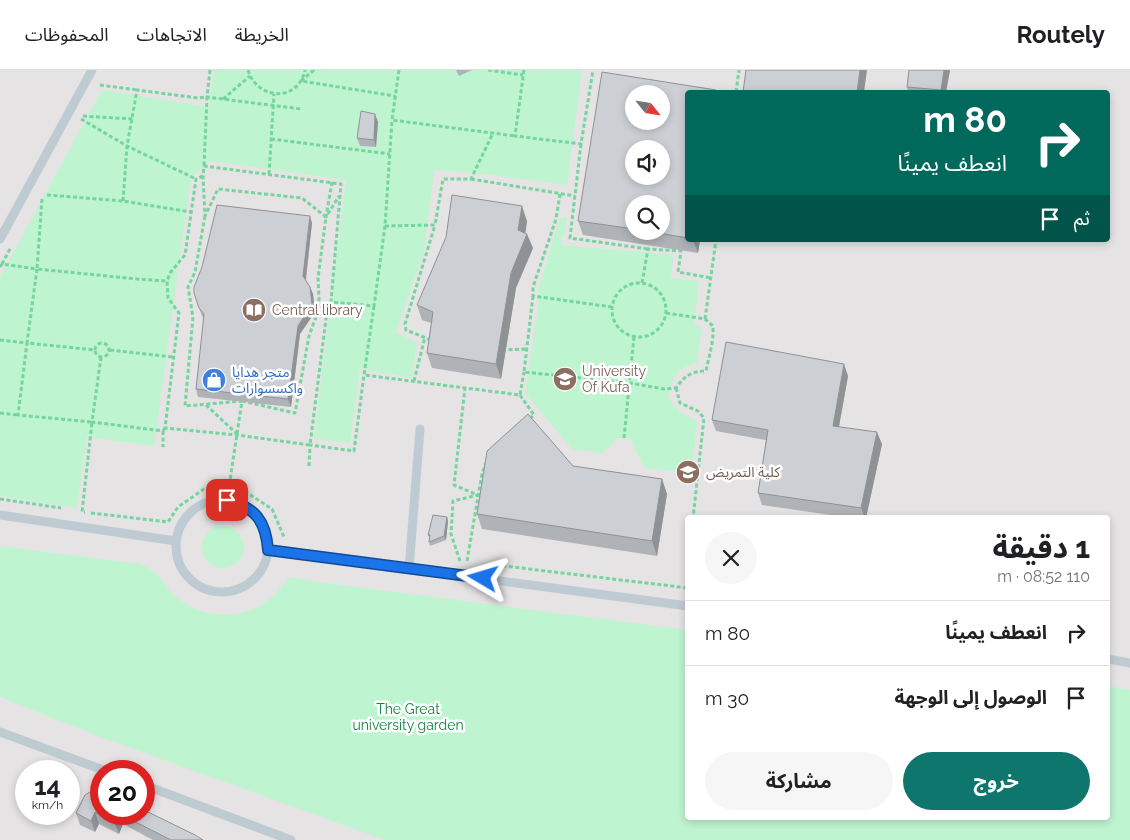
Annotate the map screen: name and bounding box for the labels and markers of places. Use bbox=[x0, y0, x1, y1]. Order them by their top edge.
library icon: Central library bbox=[241, 297, 267, 323]
place label: Central library bbox=[272, 302, 363, 318]
place label: University Of Kufa bbox=[582, 363, 647, 395]
place label: متجر هدايا واكسسوارات bbox=[232, 364, 303, 397]
school or university icon: University Of Kufa bbox=[552, 366, 578, 392]
shop icon: متجر هدايا واكسسوارات bbox=[201, 367, 227, 393]
school or university icon: كلية التمريض bbox=[675, 459, 701, 485]
place label: كلية التمريض bbox=[706, 464, 780, 481]
pin bbox=[206, 479, 248, 521]

